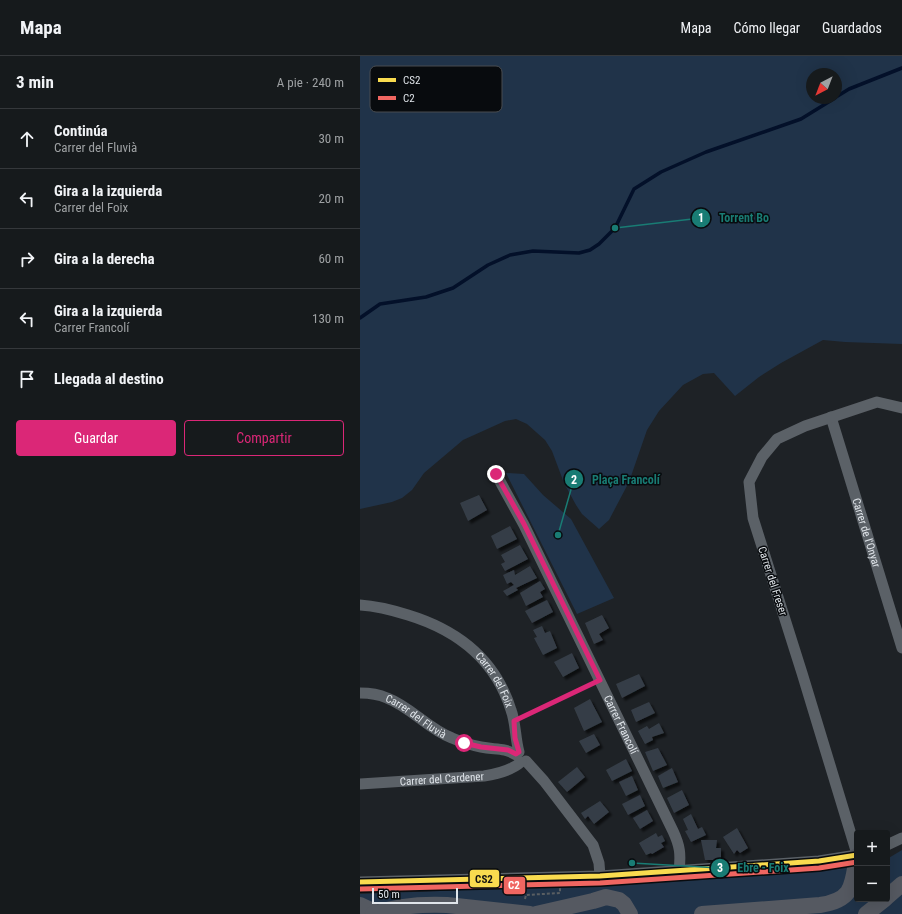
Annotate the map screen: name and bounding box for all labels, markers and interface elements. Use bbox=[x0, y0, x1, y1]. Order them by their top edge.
text: Mapa bbox=[20, 16, 62, 39]
text: Mapa bbox=[681, 20, 712, 36]
text: Cómo llegar bbox=[734, 20, 800, 36]
text: Guardados bbox=[822, 20, 882, 36]
legend bbox=[370, 66, 502, 112]
north arrow bbox=[806, 68, 842, 104]
text: 3 min bbox=[16, 72, 54, 92]
text: CS2 bbox=[403, 74, 420, 87]
text: A pie · 240 m bbox=[277, 75, 344, 90]
text: C2 bbox=[403, 92, 415, 105]
text: Continúa bbox=[54, 122, 108, 140]
icon: ahead bbox=[16, 128, 38, 150]
text: 30 m bbox=[318, 131, 344, 146]
text: Carrer del Fluvià bbox=[54, 140, 137, 155]
text: Gira a la izquierda bbox=[54, 182, 162, 200]
icon: left bbox=[16, 188, 38, 210]
text: 20 m bbox=[318, 191, 344, 206]
text: Carrer del Foix bbox=[54, 200, 128, 215]
callout: Torrent Bo bbox=[691, 206, 777, 230]
text: 1 bbox=[698, 211, 704, 225]
text: Torrent Bo bbox=[719, 211, 769, 225]
icon: right bbox=[16, 248, 38, 270]
text: Gira a la derecha bbox=[54, 250, 155, 268]
text: 60 m bbox=[318, 251, 344, 266]
text: Gira a la izquierda bbox=[54, 302, 162, 320]
icon: left bbox=[16, 308, 38, 330]
text: 130 m bbox=[312, 311, 344, 326]
text: Carrer Francolí bbox=[54, 320, 129, 335]
icon: arrive bbox=[16, 368, 38, 390]
text: Llegada al destino bbox=[54, 370, 164, 388]
button: Guardar bbox=[16, 420, 176, 456]
button: Compartir bbox=[184, 420, 344, 456]
route end bbox=[487, 465, 505, 483]
callout: Plaça Francolí bbox=[564, 467, 668, 491]
text: 2 bbox=[571, 473, 577, 487]
text: Plaça Francolí bbox=[592, 473, 661, 487]
street label: Carrer de l'Onyar bbox=[849, 497, 883, 570]
street label: Carrer del Freser bbox=[755, 545, 790, 618]
street label: Carrer del Foix bbox=[473, 650, 516, 709]
street label: Carrer del Fluvià bbox=[383, 692, 448, 741]
street label: Carrer Francolí bbox=[601, 693, 641, 757]
route start bbox=[455, 734, 473, 752]
street label: Carrer del Cardener bbox=[399, 770, 485, 788]
map controls bbox=[854, 830, 890, 902]
button: + bbox=[854, 830, 890, 866]
callout: Ebre - Foix bbox=[710, 856, 797, 880]
text: 3 bbox=[717, 861, 723, 875]
text: Ebre - Foix bbox=[737, 861, 789, 875]
button: − bbox=[854, 866, 890, 902]
line badge: CS2 bbox=[469, 869, 500, 888]
text: CS2 bbox=[475, 873, 493, 886]
line badge: C2 bbox=[503, 876, 526, 895]
text: C2 bbox=[508, 879, 520, 892]
scale bar bbox=[372, 886, 458, 905]
text: 50 m bbox=[378, 888, 400, 901]

